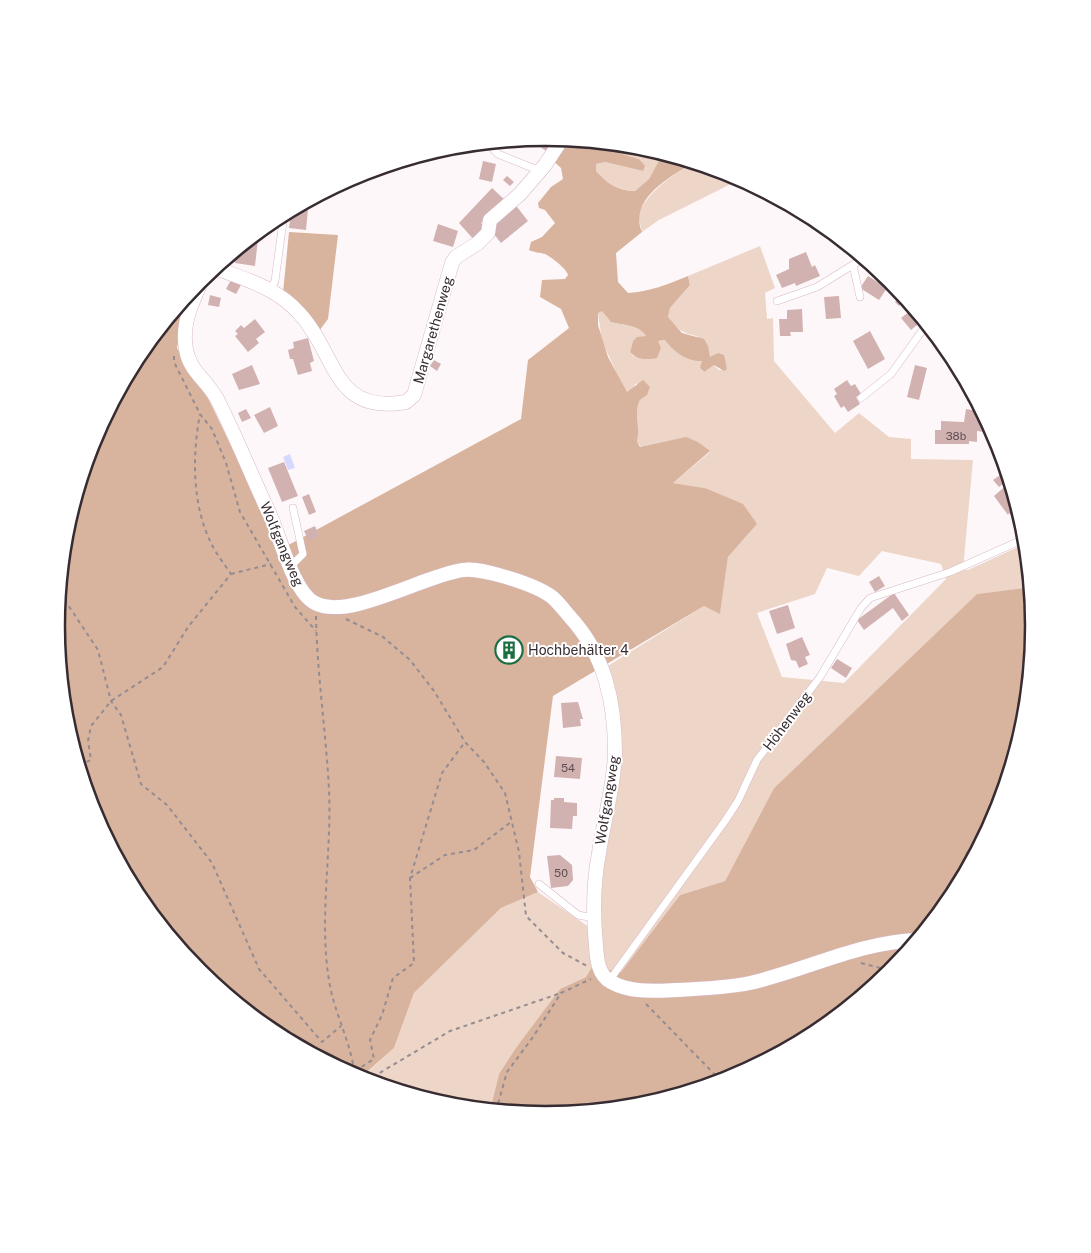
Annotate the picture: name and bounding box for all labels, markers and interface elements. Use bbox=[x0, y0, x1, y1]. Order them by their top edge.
street label: Margarethenweg bbox=[410, 274, 456, 386]
house number: 38b bbox=[946, 430, 967, 442]
street label: Wolfgangweg bbox=[257, 499, 307, 589]
building icon: Hochbehälter 4 bbox=[494, 635, 524, 665]
place label: Hochbehälter 4 bbox=[528, 642, 629, 658]
street label: Höhenweg bbox=[760, 688, 815, 754]
street label: Wolfgangweg bbox=[592, 754, 622, 846]
house number: 54 bbox=[561, 762, 575, 774]
house number: 50 bbox=[554, 867, 568, 879]

